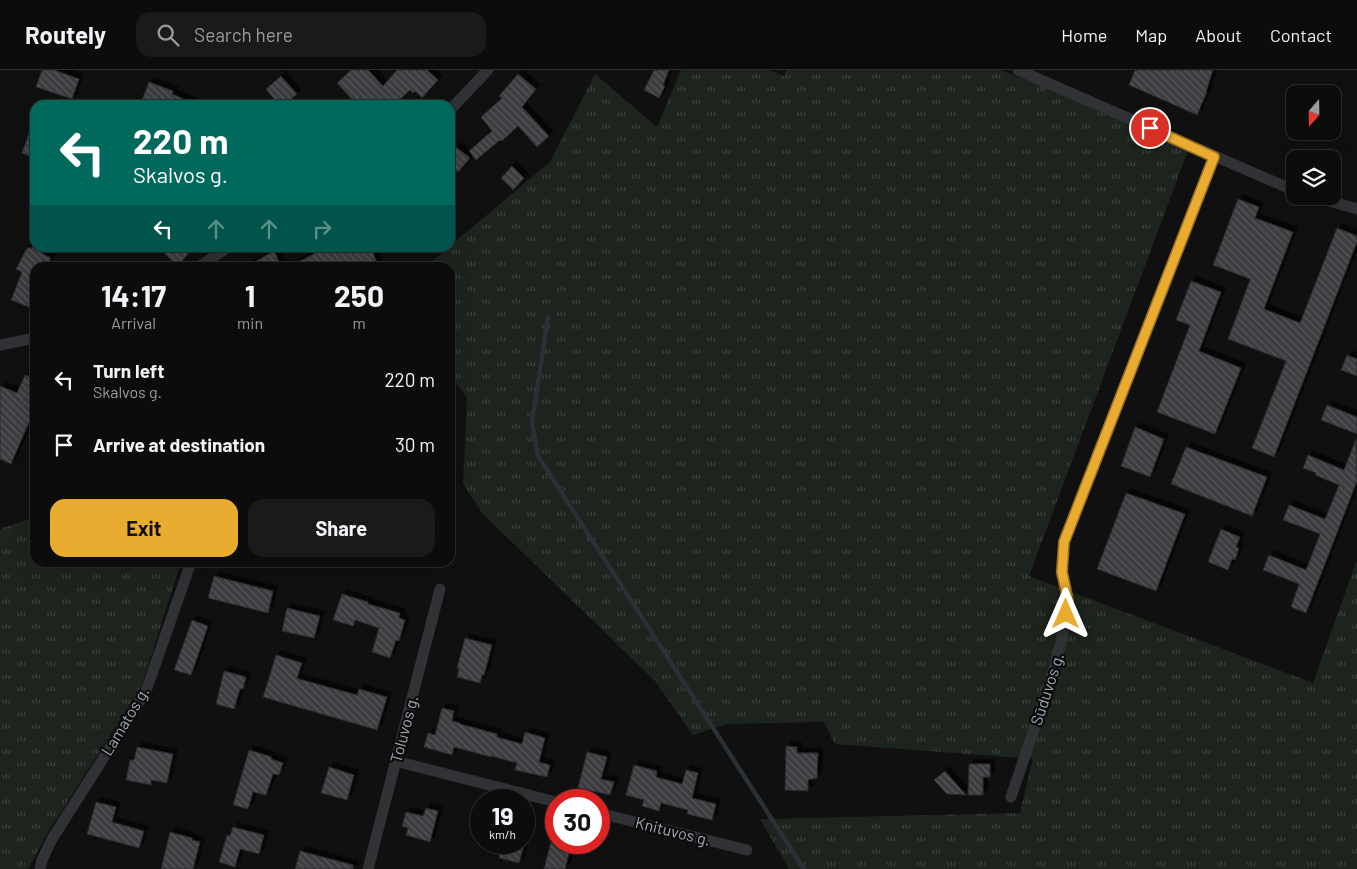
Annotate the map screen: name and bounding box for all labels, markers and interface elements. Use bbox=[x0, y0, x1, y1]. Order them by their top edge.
search box bbox=[136, 12, 486, 57]
text: Routely bbox=[25, 20, 106, 49]
icon: search bbox=[154, 21, 182, 49]
text: Search here bbox=[194, 23, 293, 46]
text: Home bbox=[1061, 24, 1107, 46]
text: Map bbox=[1135, 24, 1167, 46]
text: About bbox=[1195, 24, 1242, 46]
text: Contact bbox=[1270, 24, 1332, 46]
north arrow bbox=[1286, 85, 1341, 140]
map controls bbox=[1286, 85, 1341, 205]
pin bbox=[1129, 107, 1171, 149]
icon: arrive bbox=[1136, 114, 1164, 142]
text: 220 m bbox=[133, 119, 228, 161]
icon: left bbox=[50, 120, 115, 185]
button: layers bbox=[1286, 150, 1341, 205]
text: Skalvos g. bbox=[133, 161, 228, 187]
icon: left bbox=[149, 215, 177, 243]
icon: ahead bbox=[202, 215, 230, 243]
icon: ahead bbox=[255, 215, 283, 243]
icon: right bbox=[308, 215, 336, 243]
text: 14:17 bbox=[101, 277, 166, 313]
text: 1 bbox=[245, 277, 255, 313]
text: 250 bbox=[334, 277, 384, 313]
text: Arrival bbox=[111, 313, 156, 332]
text: min bbox=[237, 313, 263, 332]
text: m bbox=[352, 313, 366, 332]
text: Turn left bbox=[93, 359, 164, 382]
icon: left bbox=[50, 366, 78, 394]
text: 220 m bbox=[384, 368, 435, 391]
text: Skalvos g. bbox=[93, 382, 162, 401]
icon: arrive bbox=[50, 431, 78, 459]
text: Arrive at destination bbox=[93, 433, 265, 456]
text: 30 m bbox=[395, 433, 435, 456]
button: Exit bbox=[50, 499, 238, 557]
button: Share bbox=[248, 499, 435, 557]
position arrow bbox=[1039, 587, 1091, 639]
street label: Sūduvos g. bbox=[1026, 650, 1067, 728]
street label: Lamatos g. bbox=[97, 683, 152, 759]
street label: Toluvos g. bbox=[385, 693, 422, 765]
speed limit sign: 30 bbox=[545, 789, 610, 854]
text: 19 bbox=[491, 800, 514, 830]
street label: Knituvos g. bbox=[634, 812, 713, 849]
text: km/h bbox=[489, 827, 516, 841]

